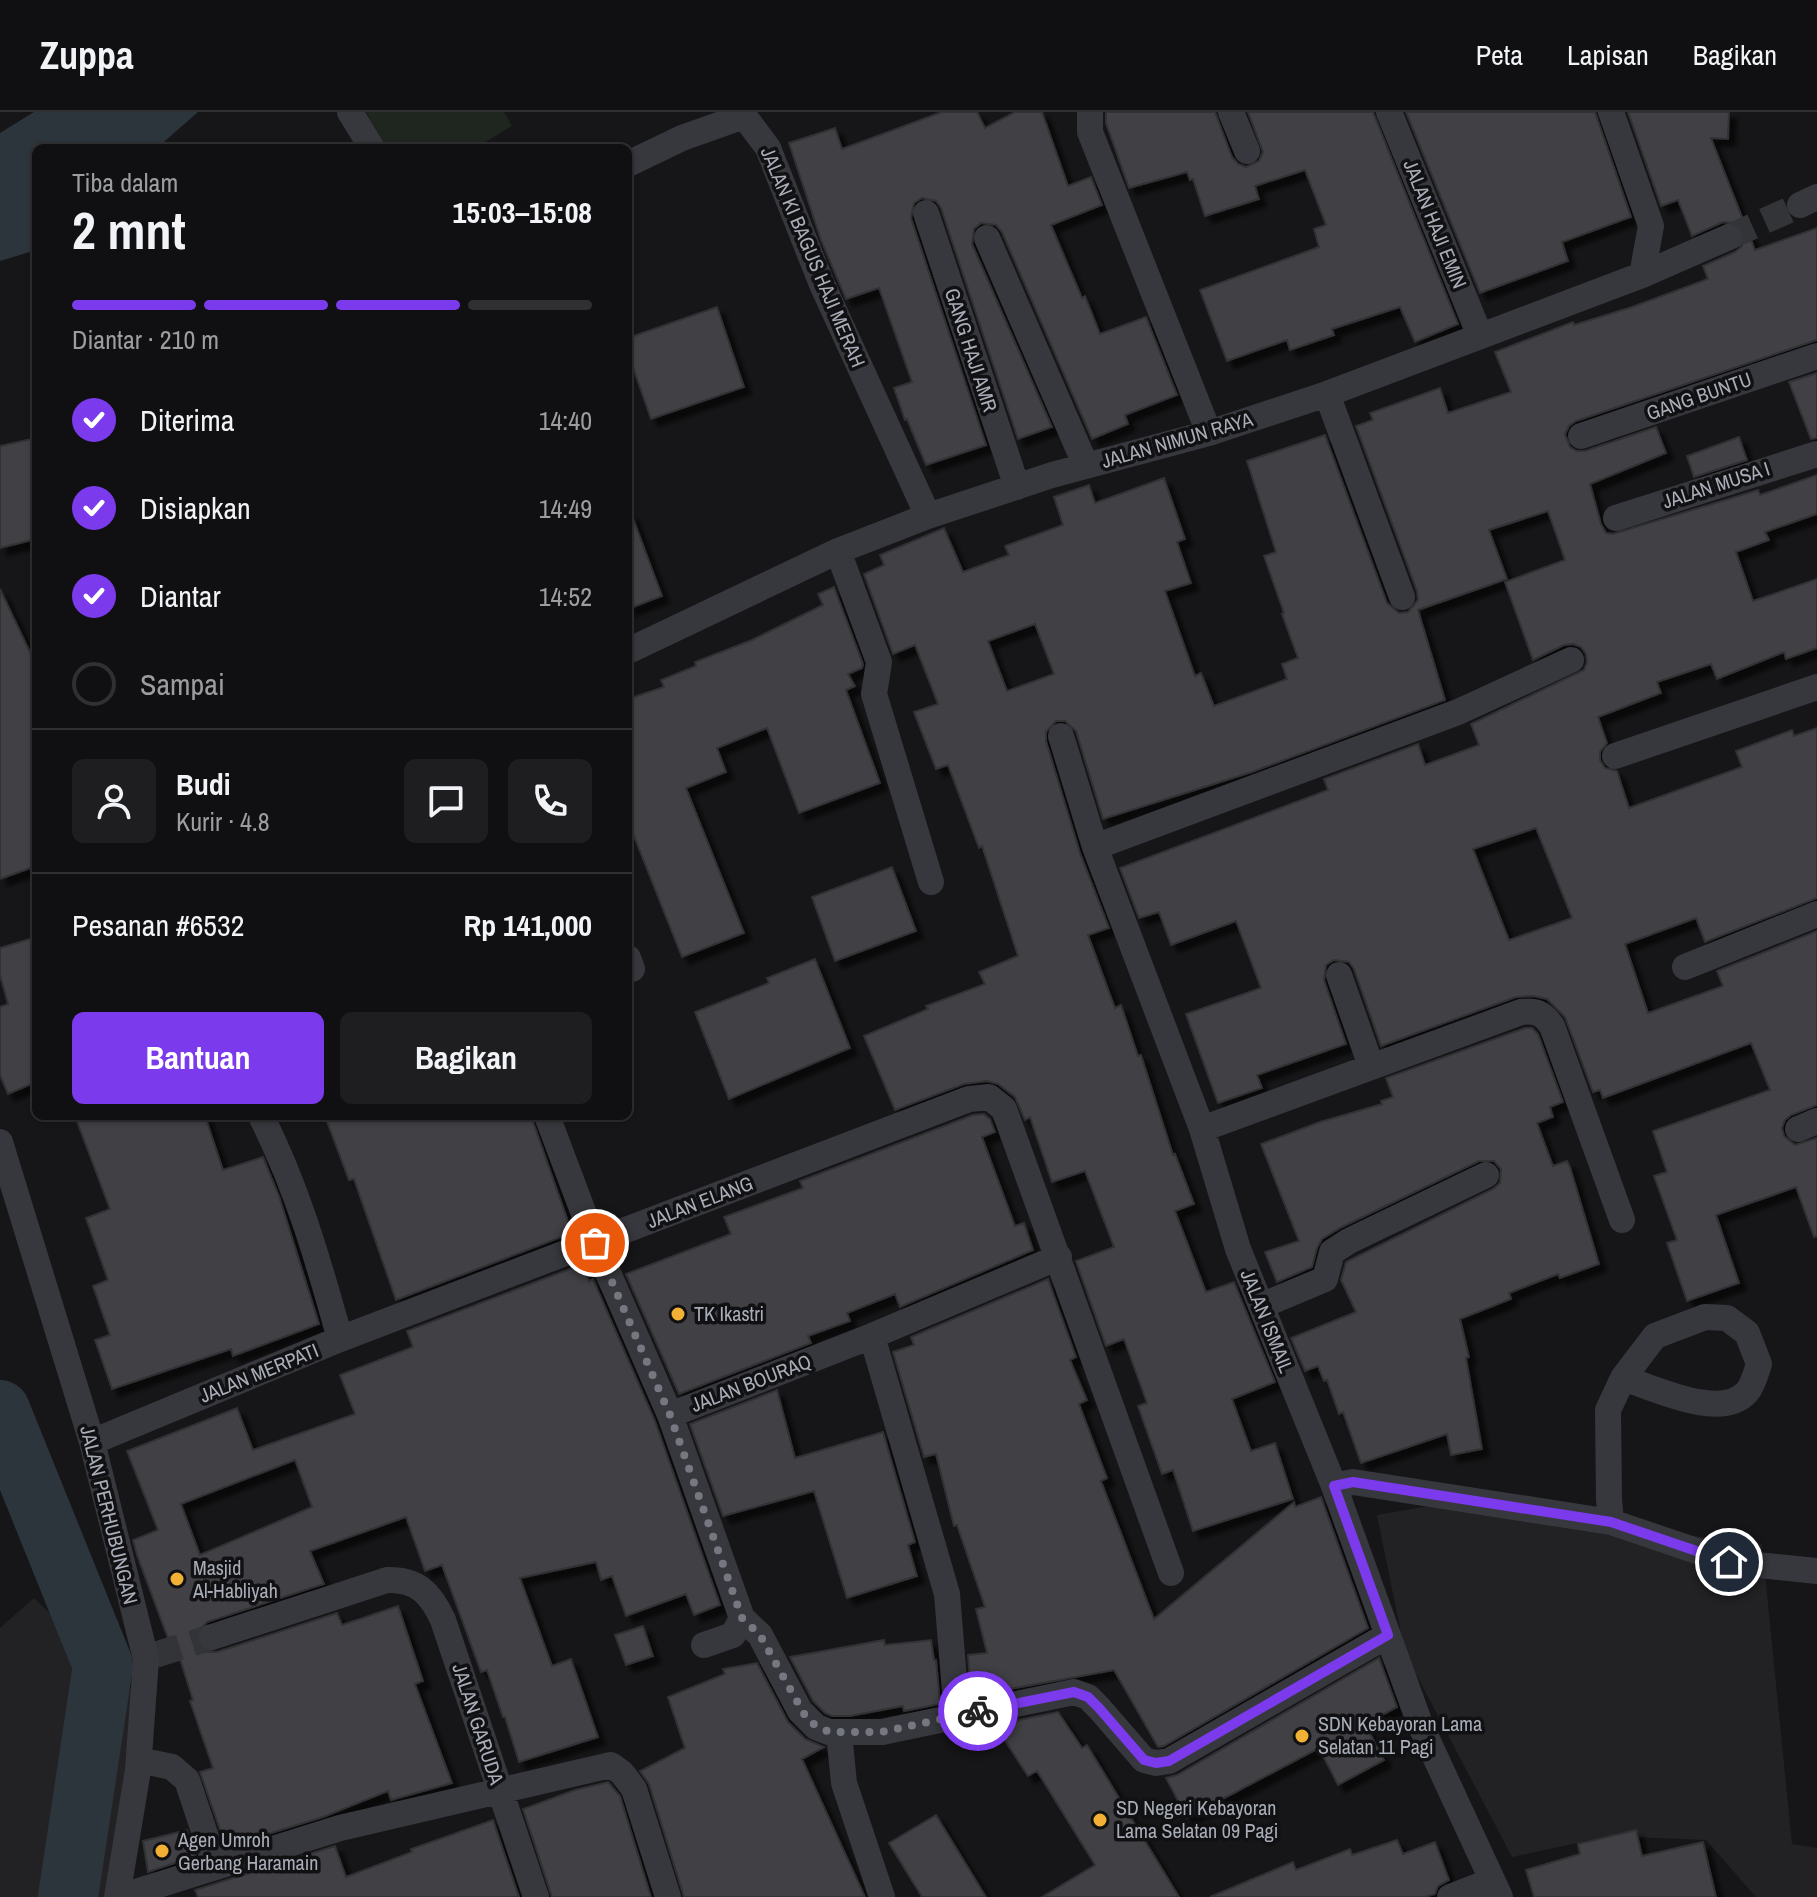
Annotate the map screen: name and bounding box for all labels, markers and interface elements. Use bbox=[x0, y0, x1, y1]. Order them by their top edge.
text: Zuppa bbox=[40, 30, 133, 81]
text: Peta bbox=[1476, 36, 1523, 74]
text: Lapisan bbox=[1567, 36, 1649, 74]
text: Bagikan bbox=[1693, 36, 1777, 74]
street label: JALAN KI BAGUS HAJI MERAH bbox=[755, 142, 872, 371]
street label: JALAN HAJI EMIN bbox=[1397, 155, 1474, 292]
text: Tiba dalam bbox=[72, 165, 178, 200]
text: 15:03–15:08 bbox=[453, 192, 592, 232]
text: 2 mnt bbox=[72, 195, 186, 265]
street label: GANG HAJI AMR bbox=[939, 285, 1004, 415]
text: Diantar · 210 m bbox=[72, 322, 219, 357]
street label: GANG BUNTU bbox=[1643, 365, 1755, 426]
icon: check bbox=[72, 398, 116, 442]
text: Diterima bbox=[140, 400, 234, 440]
text: 14:40 bbox=[539, 403, 592, 438]
street label: JALAN NIMUN RAYA bbox=[1098, 405, 1256, 474]
street label: JALAN MUSA I bbox=[1659, 455, 1773, 515]
icon: check bbox=[72, 486, 116, 530]
text: Disiapkan bbox=[140, 488, 251, 528]
text: 14:49 bbox=[539, 491, 592, 526]
icon: check bbox=[72, 574, 116, 618]
text: Diantar bbox=[140, 576, 221, 616]
text: 14:52 bbox=[539, 579, 592, 614]
text: Sampai bbox=[140, 664, 225, 704]
button: person bbox=[72, 759, 156, 843]
button: chat bbox=[404, 759, 488, 843]
button: phone bbox=[508, 759, 592, 843]
text: Budi bbox=[176, 764, 231, 804]
text: Kurir · 4.8 bbox=[176, 804, 270, 839]
text: Pesanan #6532 bbox=[72, 905, 244, 945]
text: Rp 141,000 bbox=[463, 905, 592, 945]
button: Bantuan bbox=[72, 1012, 324, 1104]
button: Bagikan bbox=[340, 1012, 592, 1104]
street label: JALAN ELANG bbox=[643, 1169, 757, 1234]
pin bbox=[561, 1209, 629, 1277]
icon: bag bbox=[573, 1221, 617, 1265]
street label: JALAN ISMAIL bbox=[1234, 1265, 1300, 1377]
place label: TK Ikastri bbox=[694, 1300, 764, 1327]
marker: TK Ikastri bbox=[669, 1305, 687, 1323]
street label: JALAN MERPATI bbox=[195, 1336, 322, 1409]
street label: JALAN BOURAQ bbox=[687, 1347, 815, 1418]
street label: JALAN PERHUBUNGAN bbox=[74, 1423, 145, 1607]
pin bbox=[1695, 1528, 1763, 1596]
icon: home bbox=[1707, 1540, 1751, 1584]
place label: Masjid Al-Habliyah bbox=[192, 1554, 278, 1604]
marker: Masjid Al-Habliyah bbox=[168, 1570, 186, 1588]
street label: JALAN GARUDA bbox=[446, 1660, 511, 1788]
courier bbox=[938, 1671, 1018, 1751]
icon: bike bbox=[956, 1689, 1000, 1733]
place label: SDN Kebayoran Lama Selatan 11 Pagi bbox=[1318, 1710, 1482, 1760]
marker: SDN Kebayoran Lama Selatan 11 Pagi bbox=[1293, 1727, 1311, 1745]
place label: SD Negeri Kebayoran Lama Selatan 09 Pagi bbox=[1116, 1794, 1278, 1844]
marker: SD Negeri Kebayoran Lama Selatan 09 Pagi bbox=[1091, 1811, 1109, 1829]
place label: Agen Umroh Gerbang Haramain bbox=[177, 1826, 318, 1876]
marker: Agen Umroh Gerbang Haramain bbox=[153, 1842, 171, 1860]

